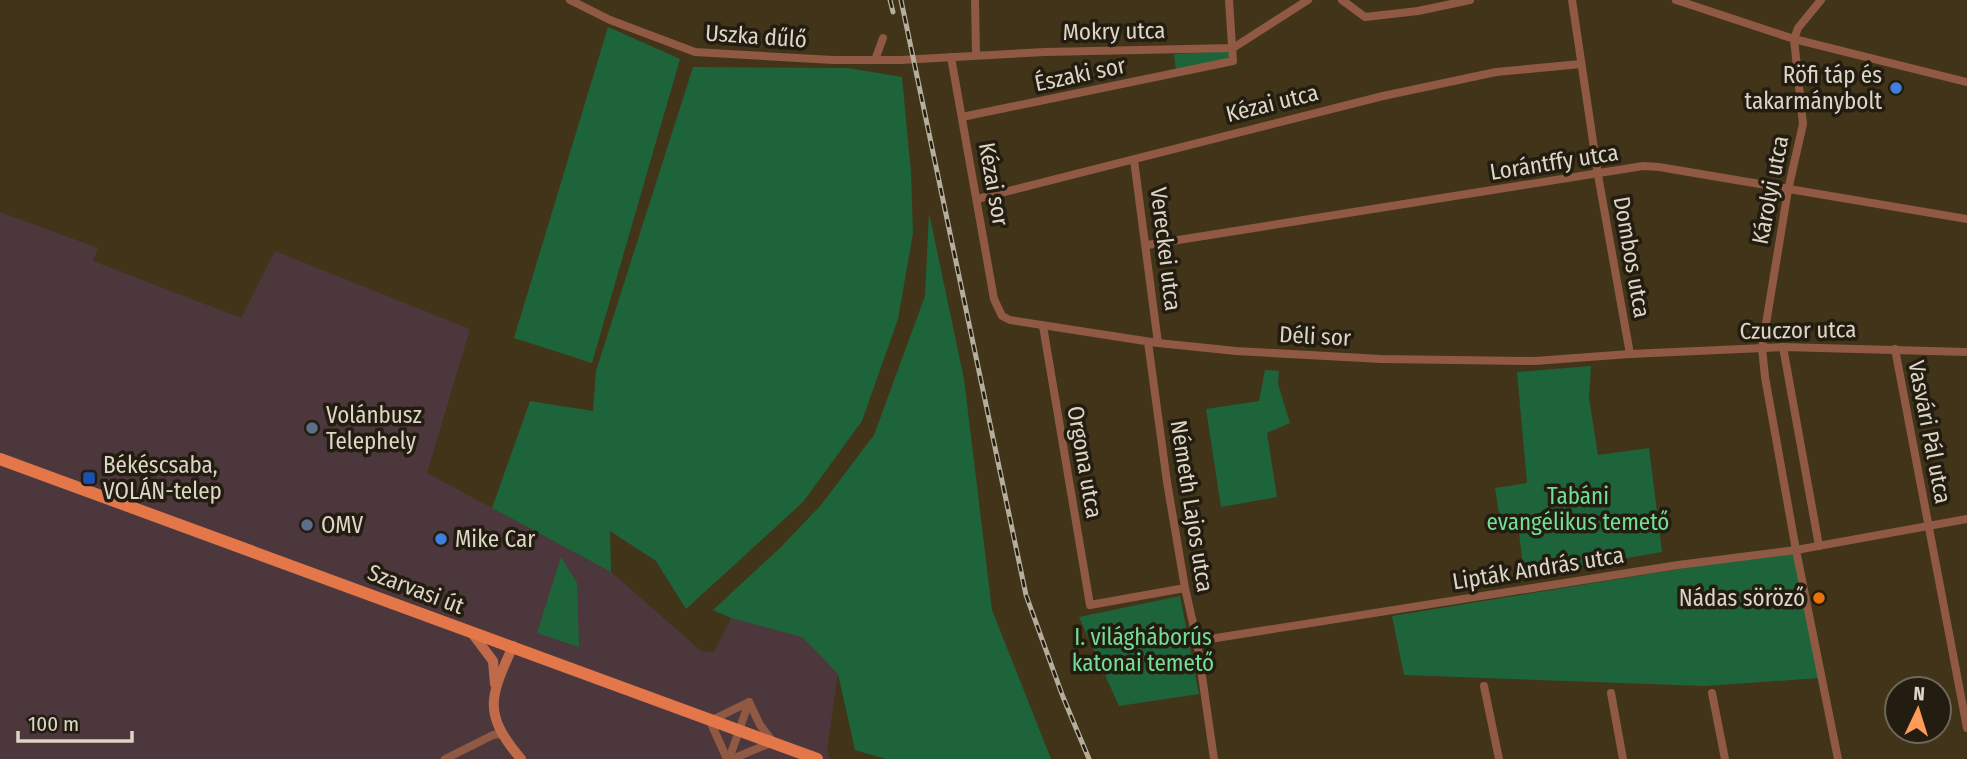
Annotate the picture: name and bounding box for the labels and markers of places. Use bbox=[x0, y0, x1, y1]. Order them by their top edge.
place label: Röfi táp és takarmánybolt bbox=[1745, 61, 1882, 115]
marker: Röfi táp és takarmánybolt bbox=[1888, 80, 1904, 96]
place label: Volánbusz Telephely bbox=[326, 401, 422, 455]
marker: Volánbusz Telephely bbox=[304, 420, 320, 436]
place label: Békéscsaba, VOLÁN-telep bbox=[103, 451, 222, 505]
marker: Békéscsaba, VOLÁN-telep bbox=[81, 470, 97, 486]
place label: OMV bbox=[321, 511, 364, 539]
marker: OMV bbox=[299, 517, 315, 533]
place label: Mike Car bbox=[455, 525, 535, 553]
marker: Mike Car bbox=[433, 531, 449, 547]
place label: Nádas söröző bbox=[1679, 584, 1805, 612]
marker: Nádas söröző bbox=[1811, 590, 1827, 606]

